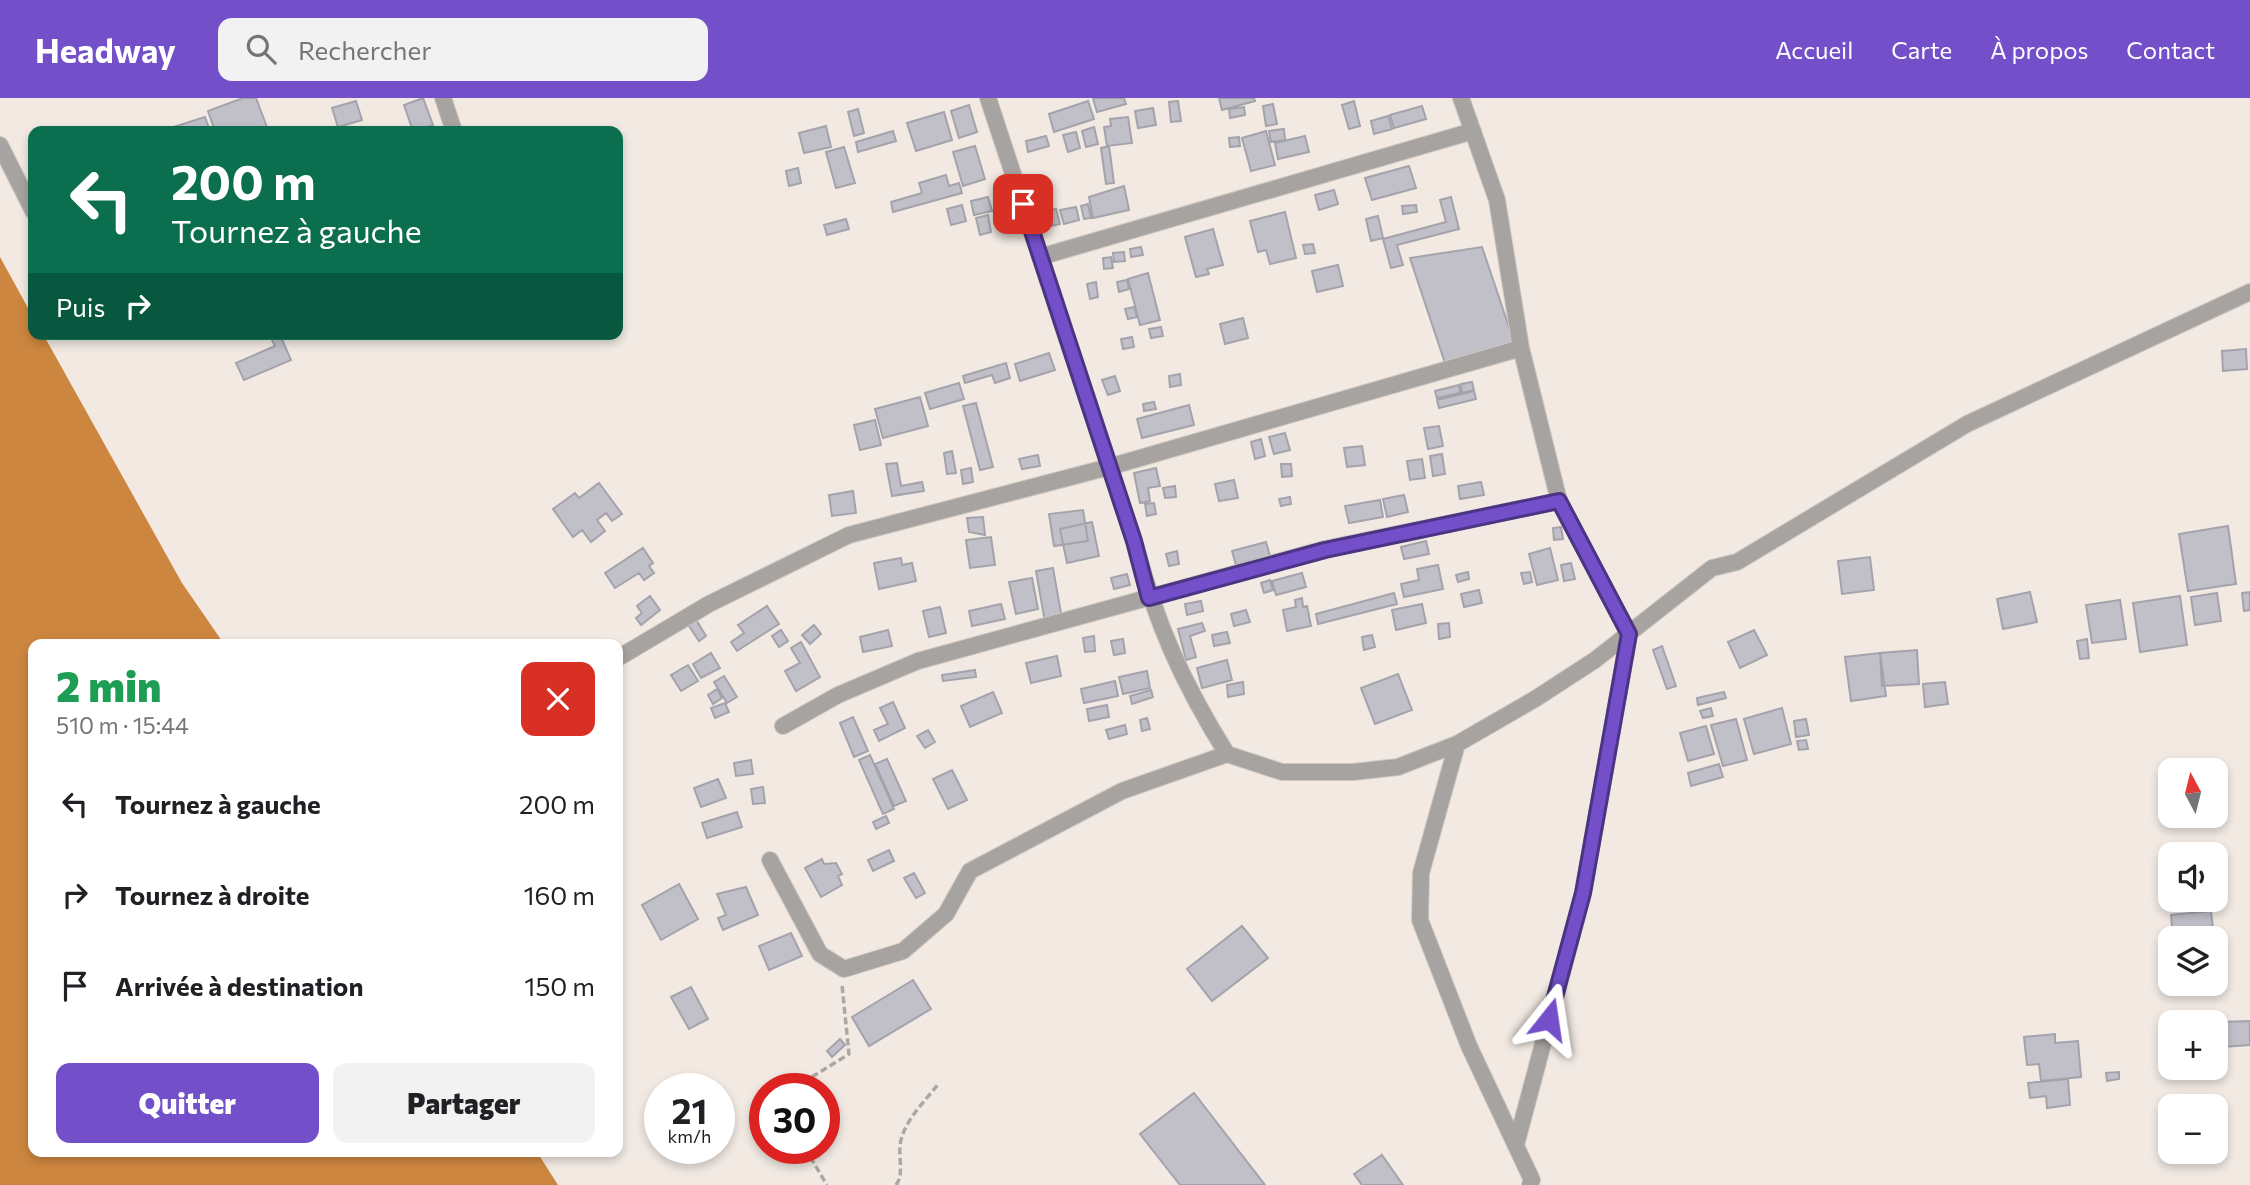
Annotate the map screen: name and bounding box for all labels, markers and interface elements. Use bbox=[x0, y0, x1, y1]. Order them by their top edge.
search box bbox=[218, 18, 708, 81]
text: Headway bbox=[35, 29, 176, 70]
icon: search bbox=[242, 30, 280, 68]
text: Rechercher bbox=[298, 34, 432, 65]
text: Accueil bbox=[1775, 35, 1853, 64]
text: Carte bbox=[1891, 35, 1952, 64]
text: À propos bbox=[1990, 35, 2088, 64]
text: Contact bbox=[2126, 35, 2215, 64]
text: 200 m bbox=[171, 150, 316, 210]
icon: left bbox=[56, 154, 147, 245]
pin bbox=[993, 174, 1053, 234]
icon: arrive bbox=[1004, 185, 1042, 223]
text: Tournez à gauche bbox=[171, 210, 422, 250]
icon: right bbox=[119, 287, 157, 325]
text: Puis bbox=[56, 291, 105, 322]
text: 2 min bbox=[56, 659, 162, 711]
button: close bbox=[521, 662, 595, 736]
text: 510 m · 15:44 bbox=[56, 711, 189, 739]
north arrow bbox=[2158, 758, 2228, 828]
map controls bbox=[2158, 758, 2228, 1164]
icon: left bbox=[56, 785, 94, 823]
text: Tournez à gauche bbox=[115, 788, 321, 819]
text: 200 m bbox=[519, 788, 595, 819]
button: sound bbox=[2158, 842, 2228, 912]
icon: right bbox=[56, 876, 94, 914]
text: Tournez à droite bbox=[115, 879, 310, 910]
text: 160 m bbox=[523, 879, 595, 910]
button: layers bbox=[2158, 926, 2228, 996]
icon: arrive bbox=[56, 967, 94, 1005]
text: Arrivée à destination bbox=[115, 970, 363, 1001]
text: 150 m bbox=[524, 970, 595, 1001]
position arrow bbox=[1512, 982, 1586, 1056]
button: + bbox=[2158, 1010, 2228, 1080]
button: Quitter bbox=[56, 1063, 319, 1143]
button: Partager bbox=[333, 1063, 595, 1143]
speed limit sign: 30 bbox=[749, 1073, 840, 1164]
text: 21 bbox=[672, 1088, 707, 1131]
button: − bbox=[2158, 1094, 2228, 1164]
text: km/h bbox=[668, 1125, 711, 1147]

